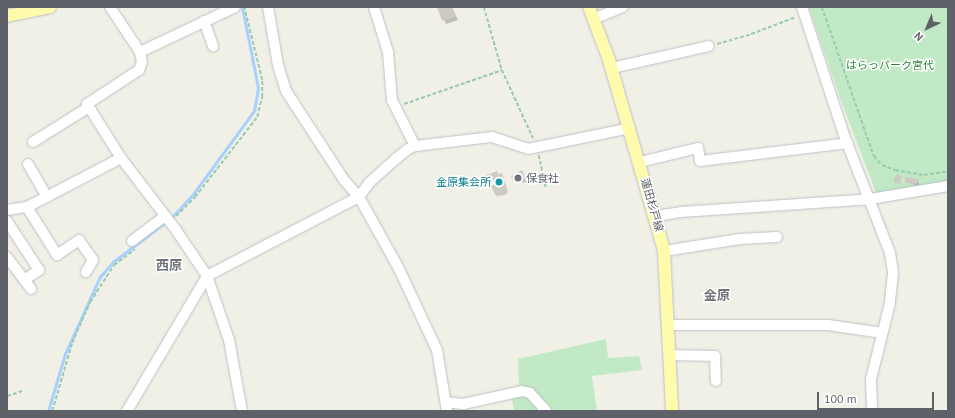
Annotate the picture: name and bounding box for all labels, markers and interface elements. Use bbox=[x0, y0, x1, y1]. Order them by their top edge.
north arrow bbox=[907, 8, 947, 48]
text: N bbox=[911, 29, 926, 44]
park label: はらっパーク宮代 bbox=[846, 58, 934, 72]
place label: 保食社 bbox=[526, 171, 559, 185]
marker: 保食社 bbox=[513, 173, 523, 183]
place label: 金原集会所 bbox=[436, 175, 491, 189]
marker: 金原集会所 bbox=[494, 177, 504, 187]
street label: 蓮田杉戸線 bbox=[638, 177, 666, 233]
district label: 西原 bbox=[156, 258, 182, 274]
district label: 金原 bbox=[704, 288, 730, 304]
scale bar bbox=[819, 384, 936, 410]
text: 100 m bbox=[824, 391, 857, 406]

